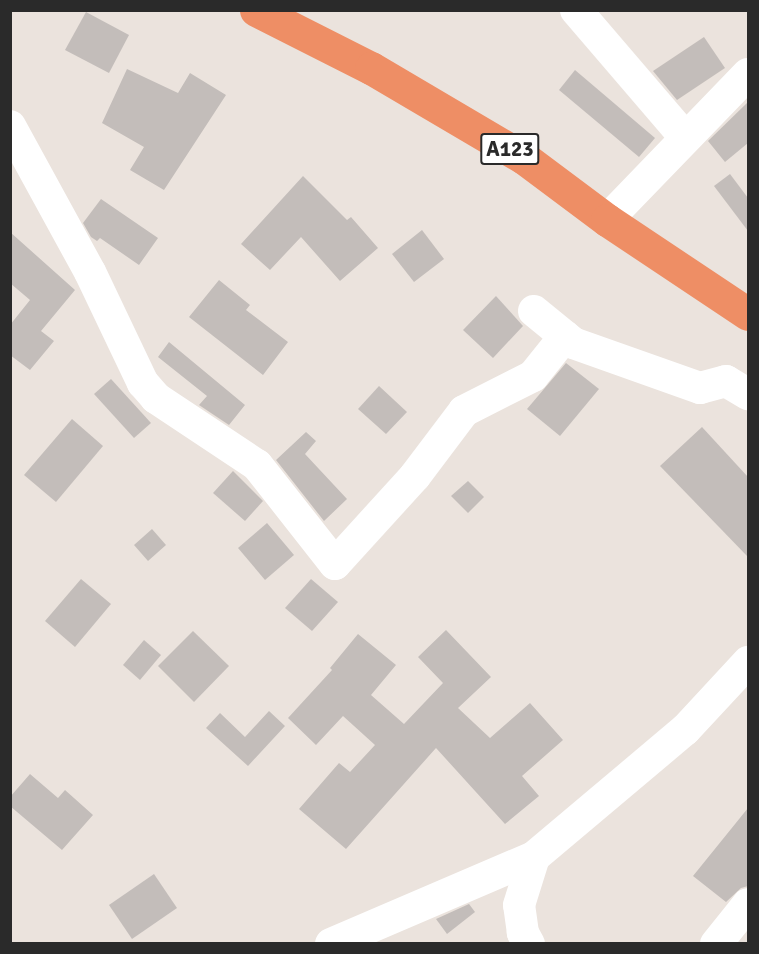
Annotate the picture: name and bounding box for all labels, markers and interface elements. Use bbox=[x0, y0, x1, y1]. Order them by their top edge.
road number: A123 bbox=[480, 131, 540, 167]

